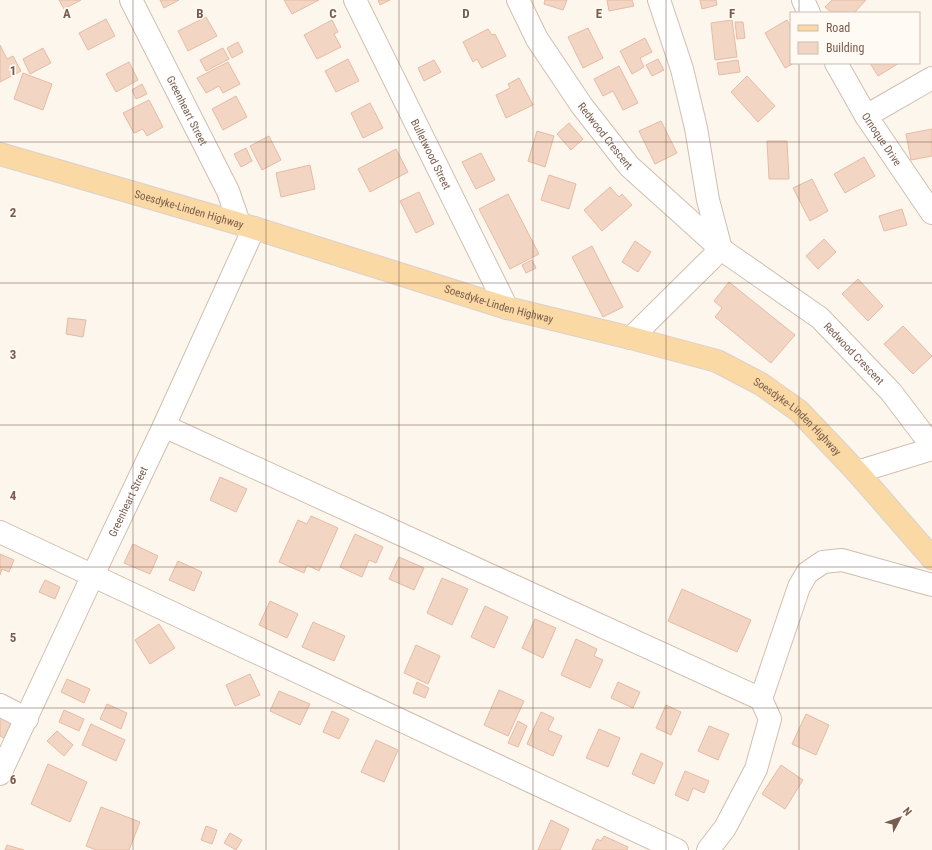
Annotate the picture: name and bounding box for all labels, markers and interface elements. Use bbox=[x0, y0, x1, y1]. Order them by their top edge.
text: A bbox=[63, 6, 71, 21]
text: B bbox=[196, 6, 204, 21]
text: C bbox=[329, 6, 337, 21]
text: D bbox=[462, 6, 470, 21]
text: E bbox=[596, 6, 603, 21]
text: F bbox=[729, 6, 735, 21]
legend bbox=[790, 12, 920, 64]
text: Road bbox=[826, 21, 850, 35]
text: Building bbox=[826, 41, 864, 55]
text: 1 bbox=[10, 63, 16, 78]
street label: Greenheart Street bbox=[164, 74, 210, 148]
street label: Redwood Crescent bbox=[575, 100, 635, 172]
street label: Ornoque Drive bbox=[859, 110, 904, 168]
street label: Bulletwood Street bbox=[408, 117, 454, 192]
street label: Soesdyke-Linden Highway bbox=[133, 187, 246, 231]
text: 2 bbox=[10, 205, 17, 220]
street label: Soesdyke-Linden Highway bbox=[443, 282, 555, 326]
street label: Redwood Crescent bbox=[821, 320, 887, 387]
text: 3 bbox=[10, 347, 16, 362]
street label: Soesdyke-Linden Highway bbox=[751, 375, 844, 458]
street label: Greenheart Street bbox=[106, 464, 150, 539]
text: 4 bbox=[10, 488, 17, 503]
text: 5 bbox=[10, 630, 17, 645]
text: 6 bbox=[10, 772, 17, 787]
north arrow bbox=[880, 798, 920, 838]
text: N bbox=[900, 805, 914, 819]

